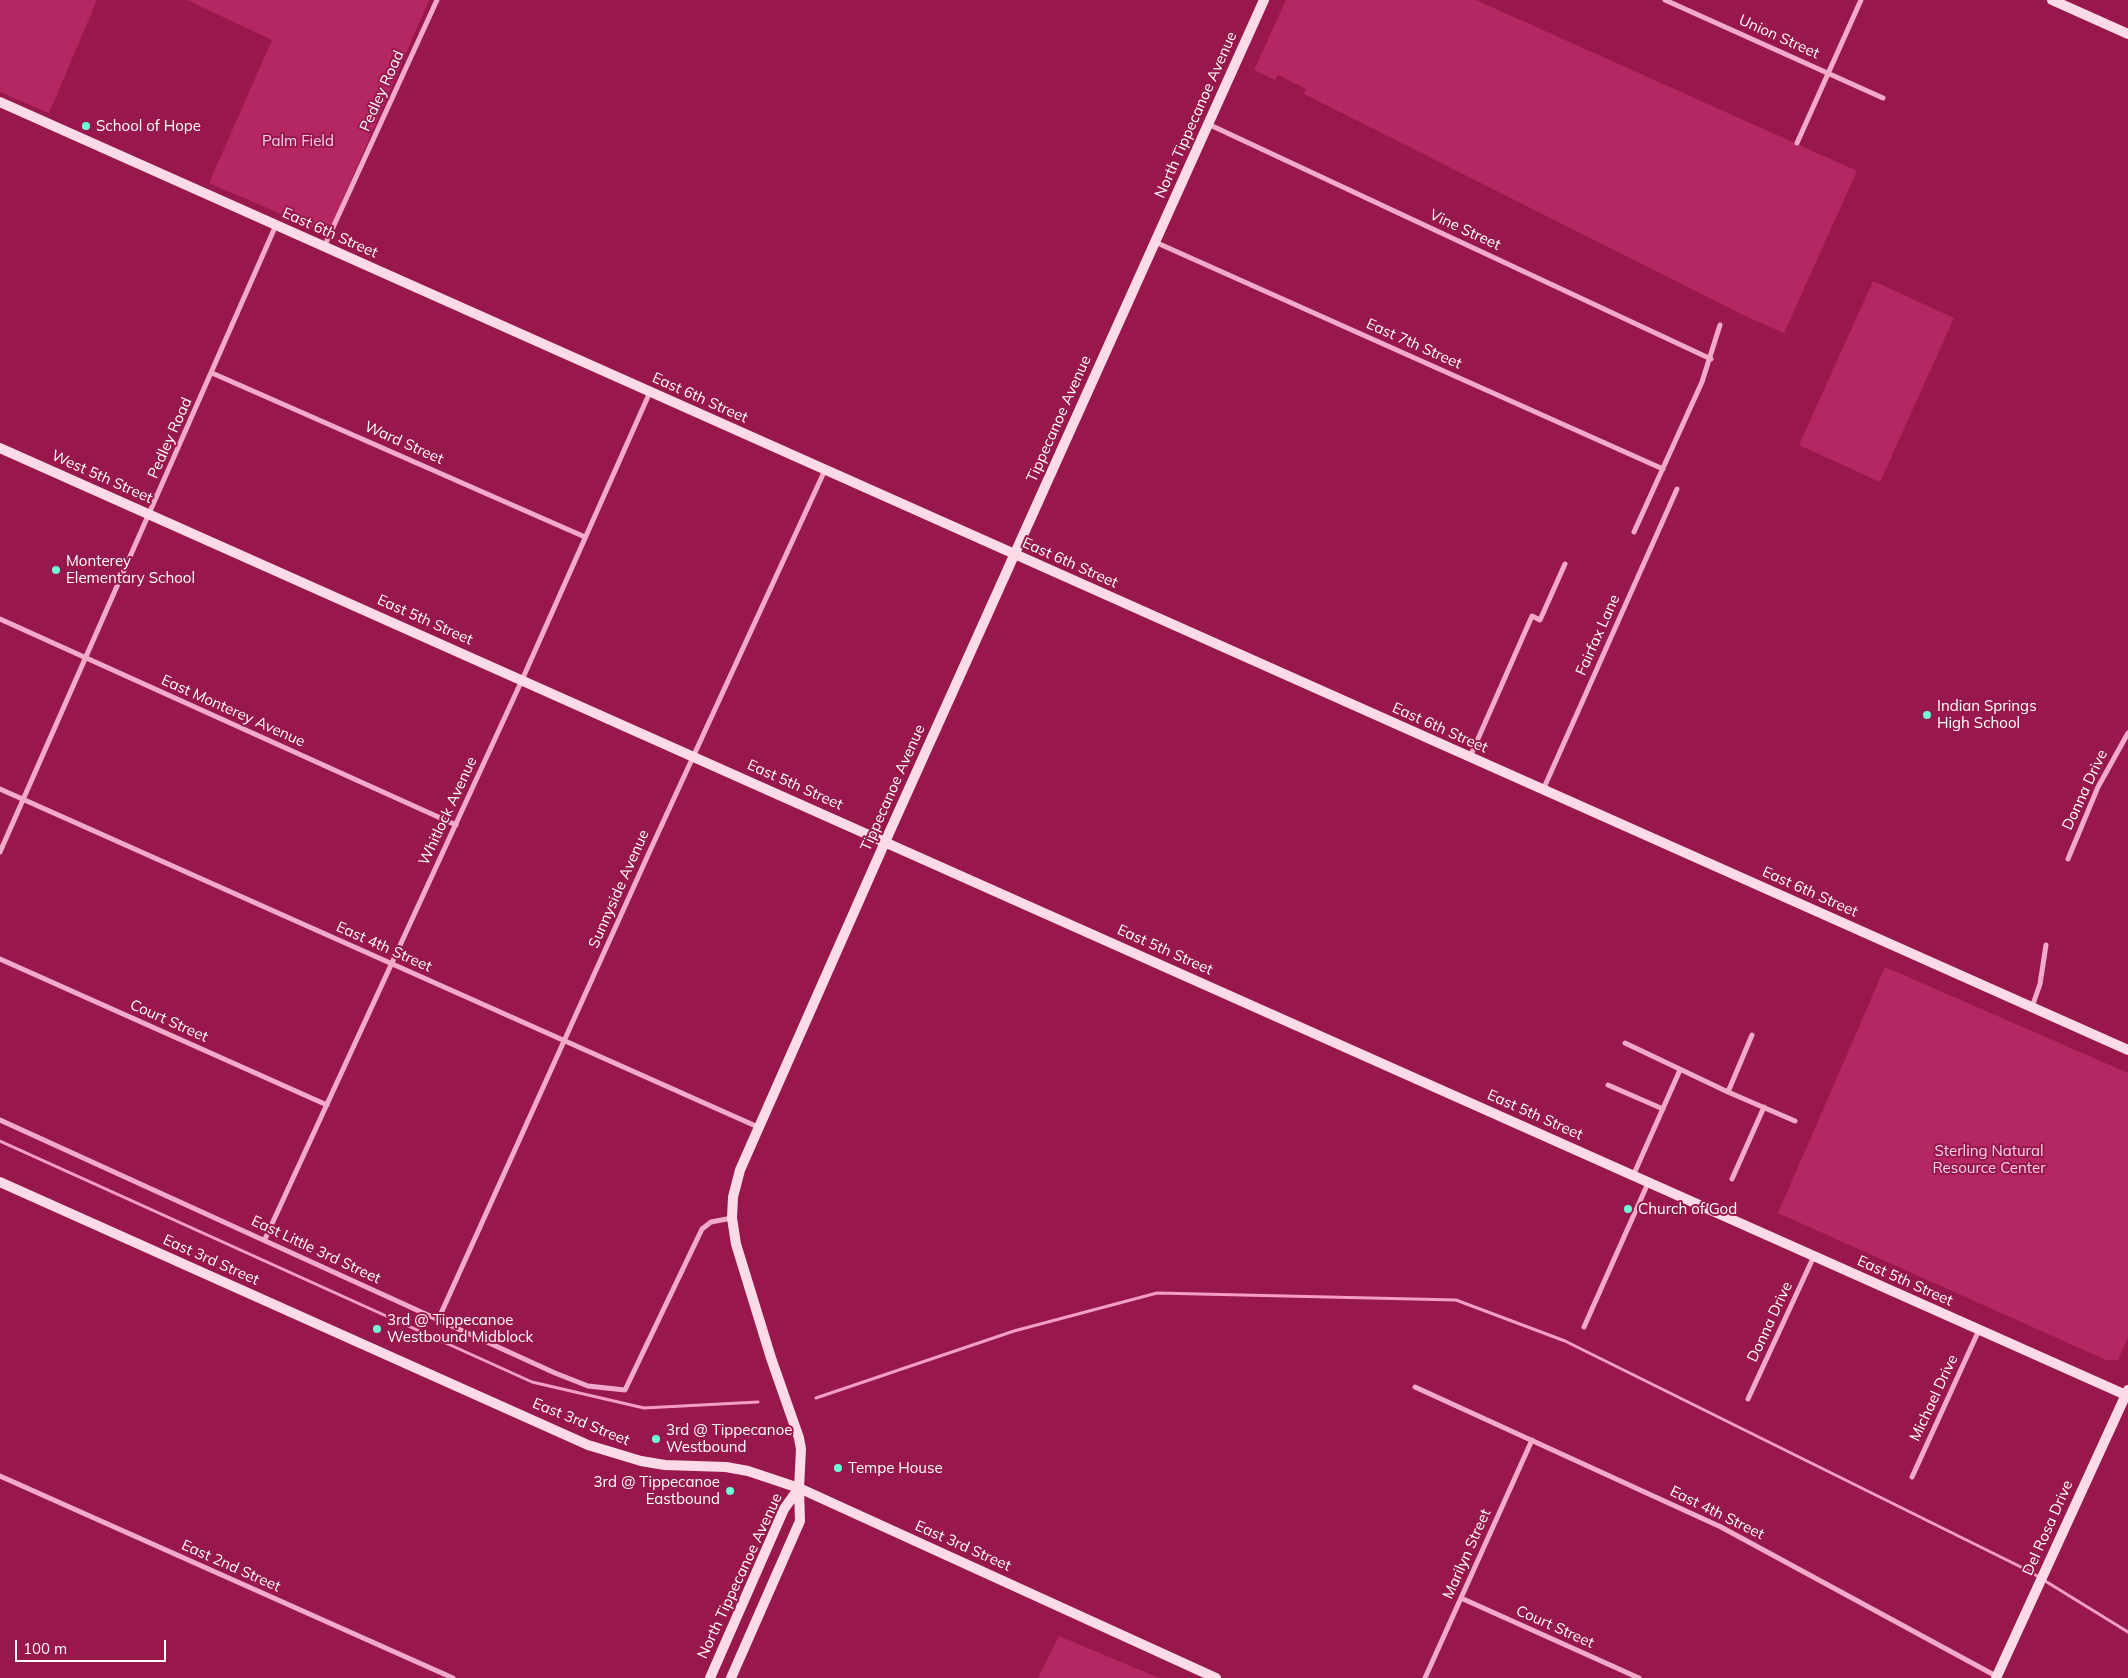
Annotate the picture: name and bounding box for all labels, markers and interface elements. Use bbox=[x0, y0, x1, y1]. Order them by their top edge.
street label: Union Street bbox=[1736, 11, 1822, 63]
street label: North Tippecanoe Avenue bbox=[1151, 29, 1241, 201]
street label: Pedley Road bbox=[356, 48, 408, 134]
place label: School of Hope bbox=[96, 117, 201, 135]
marker: School of Hope bbox=[80, 120, 92, 132]
park label: Palm Field bbox=[262, 132, 334, 150]
street label: East 6th Street bbox=[279, 204, 381, 262]
street label: Vine Street bbox=[1427, 206, 1503, 254]
street label: East 7th Street bbox=[1363, 315, 1465, 373]
street label: Tippecanoe Avenue bbox=[1023, 353, 1095, 485]
street label: East 6th Street bbox=[649, 369, 751, 427]
street label: Pedley Road bbox=[144, 395, 196, 481]
street label: Ward Street bbox=[362, 418, 446, 468]
street label: West 5th Street bbox=[49, 447, 155, 507]
street label: East 6th Street bbox=[1019, 534, 1121, 592]
place label: Monterey Elementary School bbox=[66, 552, 195, 587]
marker: Monterey Elementary School bbox=[50, 564, 62, 576]
street label: East 5th Street bbox=[374, 591, 476, 649]
street label: Fairfax Lane bbox=[1572, 592, 1624, 678]
street label: East Monterey Avenue bbox=[158, 671, 308, 751]
place label: Indian Springs High School bbox=[1937, 697, 2037, 732]
street label: East 6th Street bbox=[1389, 699, 1491, 757]
marker: Indian Springs High School bbox=[1921, 709, 1933, 721]
street label: Tippecanoe Avenue bbox=[857, 722, 929, 854]
street label: Donna Drive bbox=[2059, 747, 2111, 833]
street label: Whitlock Avenue bbox=[415, 754, 481, 868]
street label: East 5th Street bbox=[744, 756, 846, 814]
street label: Sunnyside Avenue bbox=[585, 827, 653, 951]
street label: East 6th Street bbox=[1759, 863, 1861, 921]
street label: East 4th Street bbox=[333, 918, 435, 976]
street label: East 5th Street bbox=[1114, 921, 1216, 979]
street label: Court Street bbox=[127, 996, 211, 1046]
street label: East 5th Street bbox=[1484, 1086, 1586, 1144]
park label: Sterling Natural Resource Center bbox=[1932, 1142, 2046, 1177]
place label: Church of God bbox=[1638, 1200, 1737, 1218]
marker: Church of God bbox=[1622, 1203, 1634, 1215]
street label: East Little 3rd Street bbox=[248, 1212, 384, 1288]
street label: East 3rd Street bbox=[160, 1231, 262, 1289]
street label: East 5th Street bbox=[1854, 1252, 1956, 1310]
street label: Donna Drive bbox=[1744, 1279, 1796, 1365]
place label: 3rd @ Tippecanoe Westbound Midblock bbox=[387, 1311, 533, 1346]
marker: 3rd @ Tippecanoe Westbound Midblock bbox=[371, 1323, 383, 1335]
street label: Michael Drive bbox=[1906, 1352, 1962, 1444]
street label: East 3rd Street bbox=[530, 1394, 632, 1450]
place label: 3rd @ Tippecanoe Westbound bbox=[666, 1421, 792, 1456]
marker: 3rd @ Tippecanoe Westbound bbox=[650, 1433, 662, 1445]
place label: Tempe House bbox=[848, 1459, 943, 1477]
marker: Tempe House bbox=[832, 1462, 844, 1474]
place label: 3rd @ Tippecanoe Eastbound bbox=[594, 1473, 720, 1508]
street label: Del Rosa Drive bbox=[2019, 1478, 2077, 1578]
street label: East 4th Street bbox=[1667, 1482, 1767, 1544]
marker: 3rd @ Tippecanoe Eastbound bbox=[724, 1485, 736, 1497]
street label: North Tippecanoe Avenue bbox=[694, 1490, 786, 1662]
street label: Marilyn Street bbox=[1439, 1506, 1495, 1602]
street label: East 3rd Street bbox=[912, 1517, 1014, 1575]
street label: East 2nd Street bbox=[179, 1536, 283, 1596]
street label: Court Street bbox=[1513, 1602, 1597, 1652]
scale bar bbox=[18, 1630, 169, 1662]
text: 100 m bbox=[23, 1639, 67, 1658]

